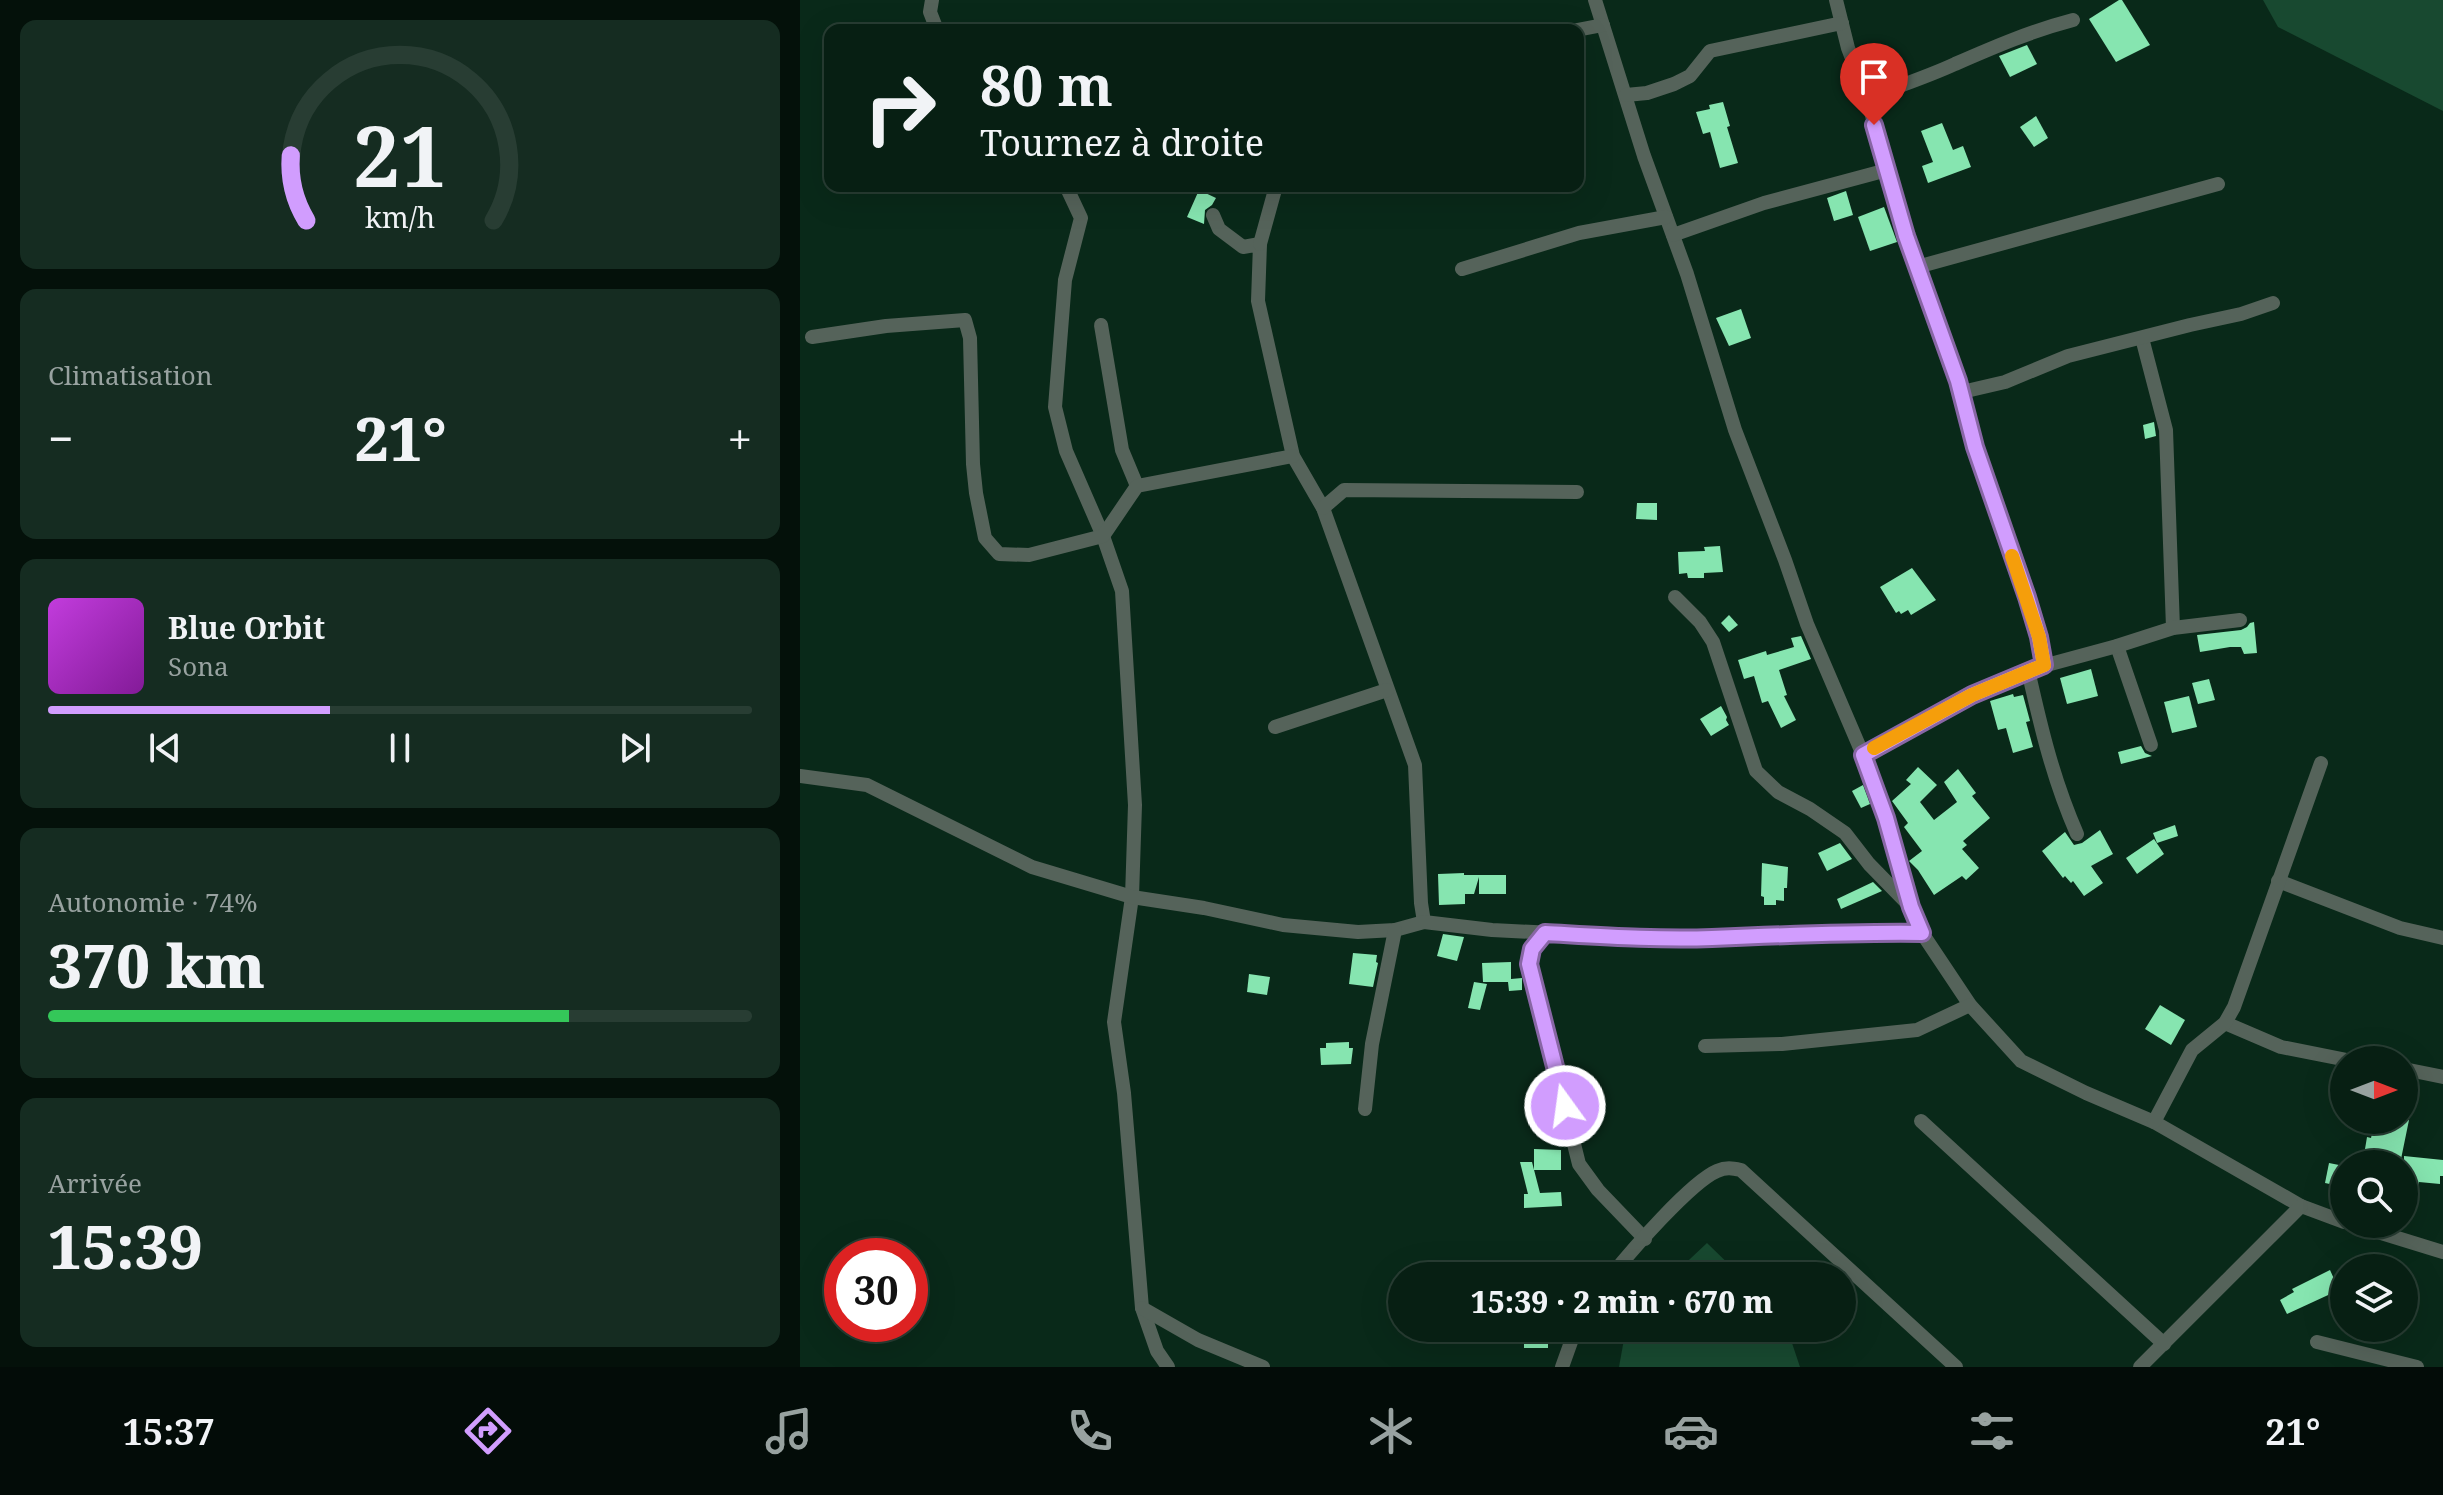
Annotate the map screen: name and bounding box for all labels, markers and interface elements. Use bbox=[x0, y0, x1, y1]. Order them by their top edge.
pin bbox=[1840, 43, 1908, 125]
text: 80 m bbox=[980, 46, 1113, 122]
icon: arrive bbox=[1852, 55, 1896, 99]
icon: right bbox=[848, 56, 952, 160]
text: 21 bbox=[353, 97, 447, 210]
text: Tournez à droite bbox=[980, 118, 1264, 167]
text: km/h bbox=[365, 197, 435, 236]
text: Climatisation bbox=[48, 357, 213, 393]
text: 21° bbox=[354, 397, 446, 479]
text: − bbox=[48, 408, 73, 468]
text: + bbox=[727, 408, 752, 468]
text: Blue Orbit bbox=[168, 607, 325, 648]
text: Sona bbox=[168, 648, 229, 684]
icon: previous bbox=[143, 726, 187, 770]
icon: pause bbox=[378, 726, 422, 770]
icon: next bbox=[613, 726, 657, 770]
text: Autonomie · 74% bbox=[48, 884, 257, 920]
text: 370 km bbox=[48, 924, 265, 1006]
north arrow bbox=[2330, 1046, 2418, 1134]
map controls bbox=[2330, 1046, 2418, 1342]
position arrow bbox=[1523, 1064, 1607, 1148]
button: search bbox=[2330, 1150, 2418, 1238]
text: Arrivée bbox=[48, 1165, 142, 1201]
text: 15:39 bbox=[48, 1205, 203, 1287]
speed limit sign: 30 bbox=[824, 1238, 928, 1342]
button: layers bbox=[2330, 1254, 2418, 1342]
text: 15:39 · 2 min · 670 m bbox=[1471, 1281, 1773, 1322]
icon: directions bbox=[460, 1403, 516, 1459]
icon: music bbox=[761, 1403, 817, 1459]
icon: phone bbox=[1062, 1403, 1118, 1459]
icon: climate bbox=[1363, 1403, 1419, 1459]
icon: car bbox=[1663, 1403, 1719, 1459]
icon: filters bbox=[1964, 1403, 2020, 1459]
text: 15:37 bbox=[122, 1407, 215, 1456]
text: 21° bbox=[2265, 1407, 2320, 1456]

